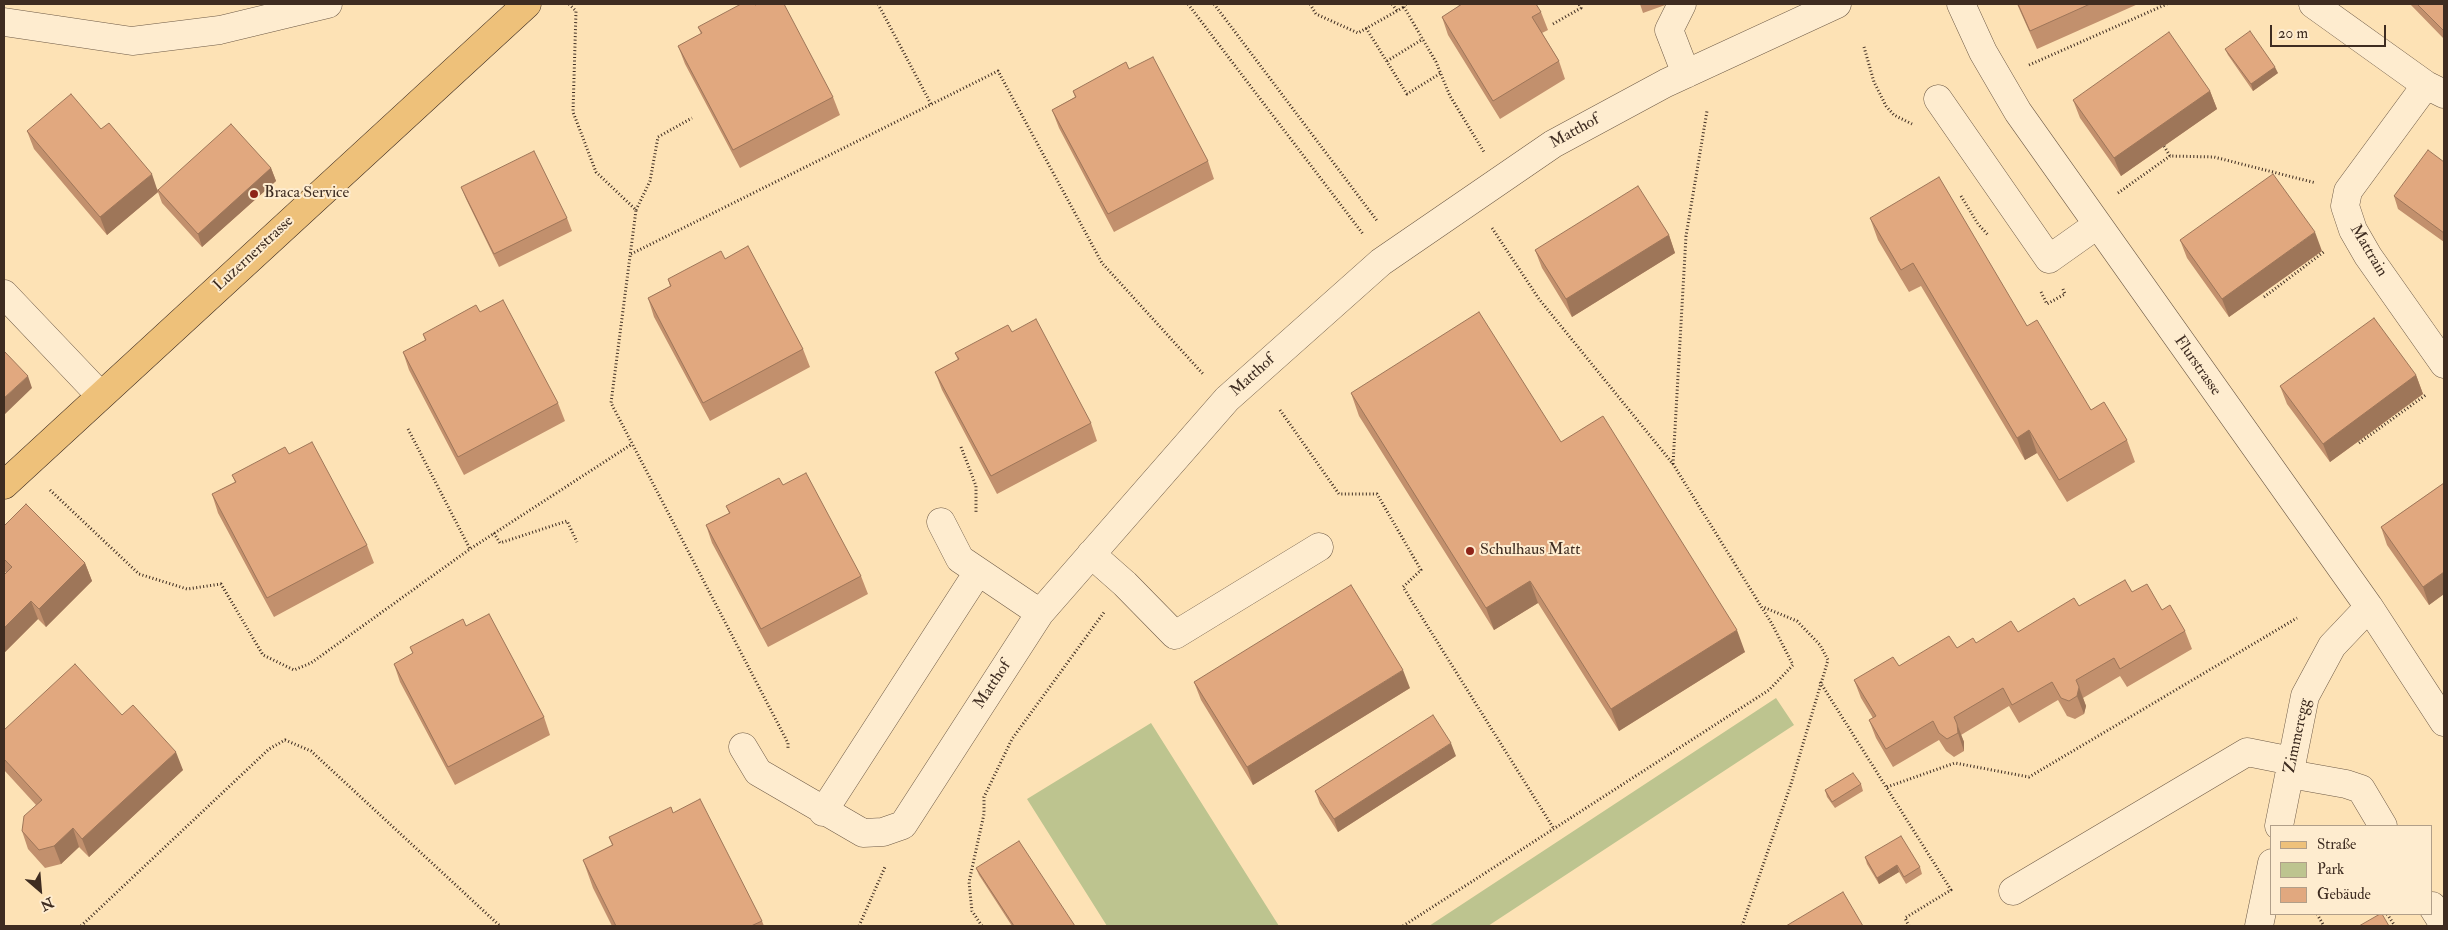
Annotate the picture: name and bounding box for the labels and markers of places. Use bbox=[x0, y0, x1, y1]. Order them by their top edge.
place label: Braca Service bbox=[264, 184, 349, 204]
marker: Braca Service bbox=[248, 188, 260, 200]
place label: Schulhaus Matt bbox=[1480, 541, 1580, 561]
marker: Schulhaus Matt bbox=[1464, 545, 1476, 557]

